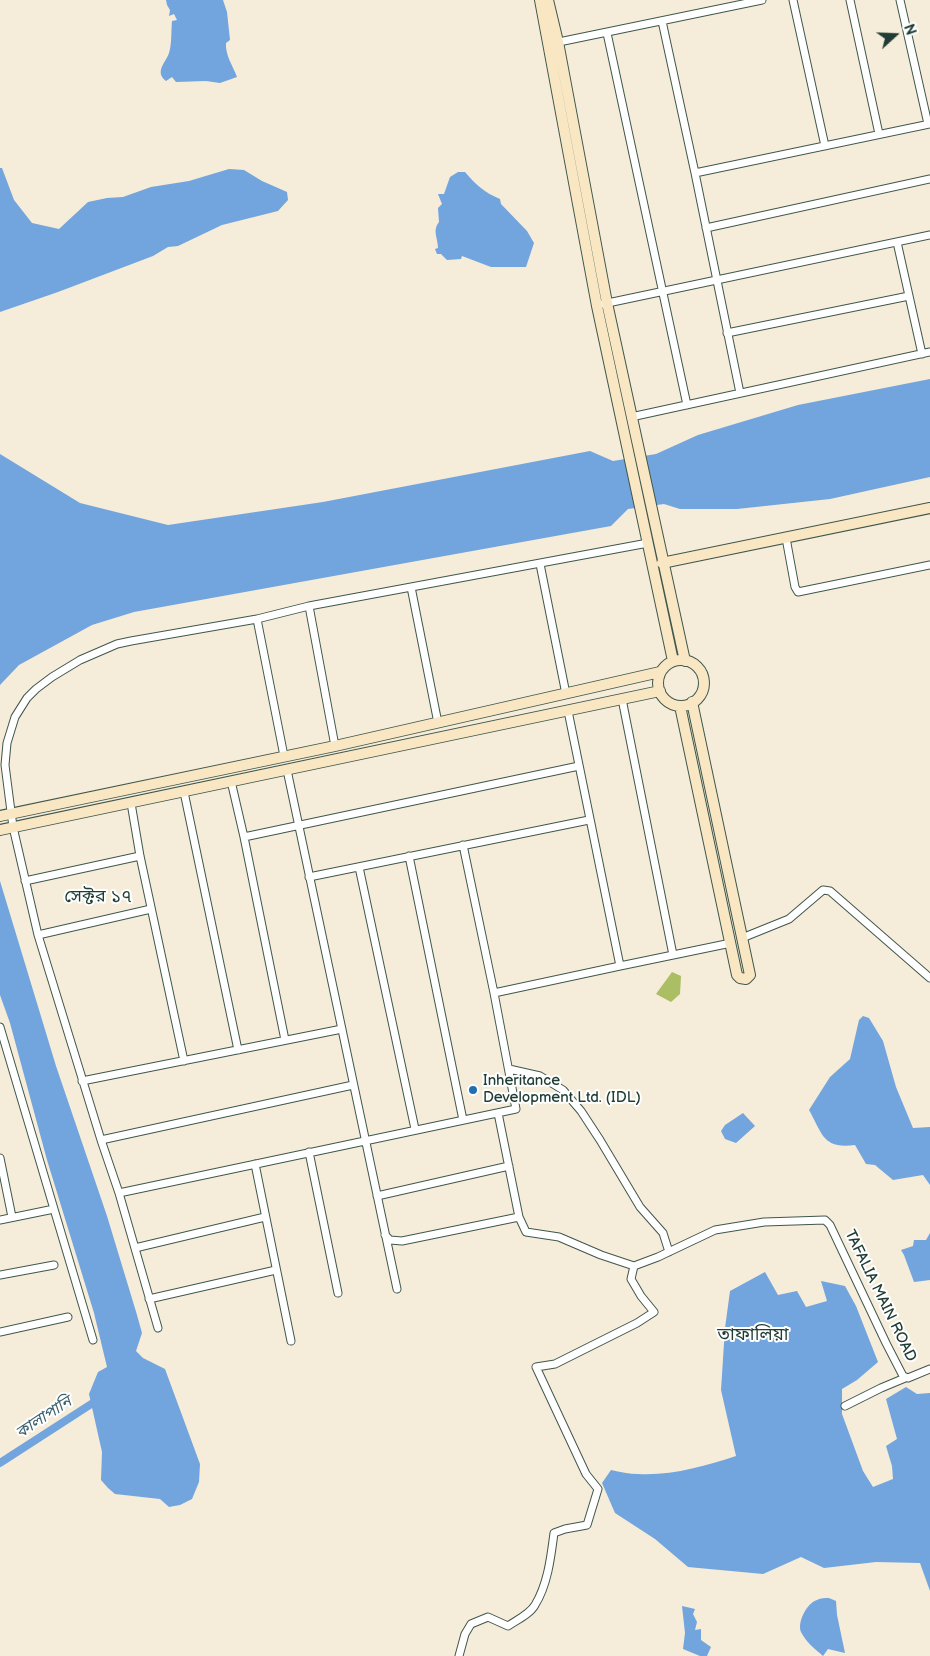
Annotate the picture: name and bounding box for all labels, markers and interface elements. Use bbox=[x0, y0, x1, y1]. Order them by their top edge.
north arrow bbox=[870, 10, 920, 60]
text: N bbox=[900, 22, 919, 38]
district label: সেক্টর ১৭ bbox=[64, 886, 132, 908]
place label: Inheritance Development Ltd. (IDL) bbox=[483, 1072, 641, 1107]
marker: Inheritance Development Ltd. (IDL) bbox=[467, 1084, 479, 1096]
street label: TAFALIA MAIN ROAD bbox=[840, 1227, 920, 1365]
district label: তাফালিয়া bbox=[717, 1324, 789, 1346]
water label: কালাপানি bbox=[12, 1393, 76, 1443]

